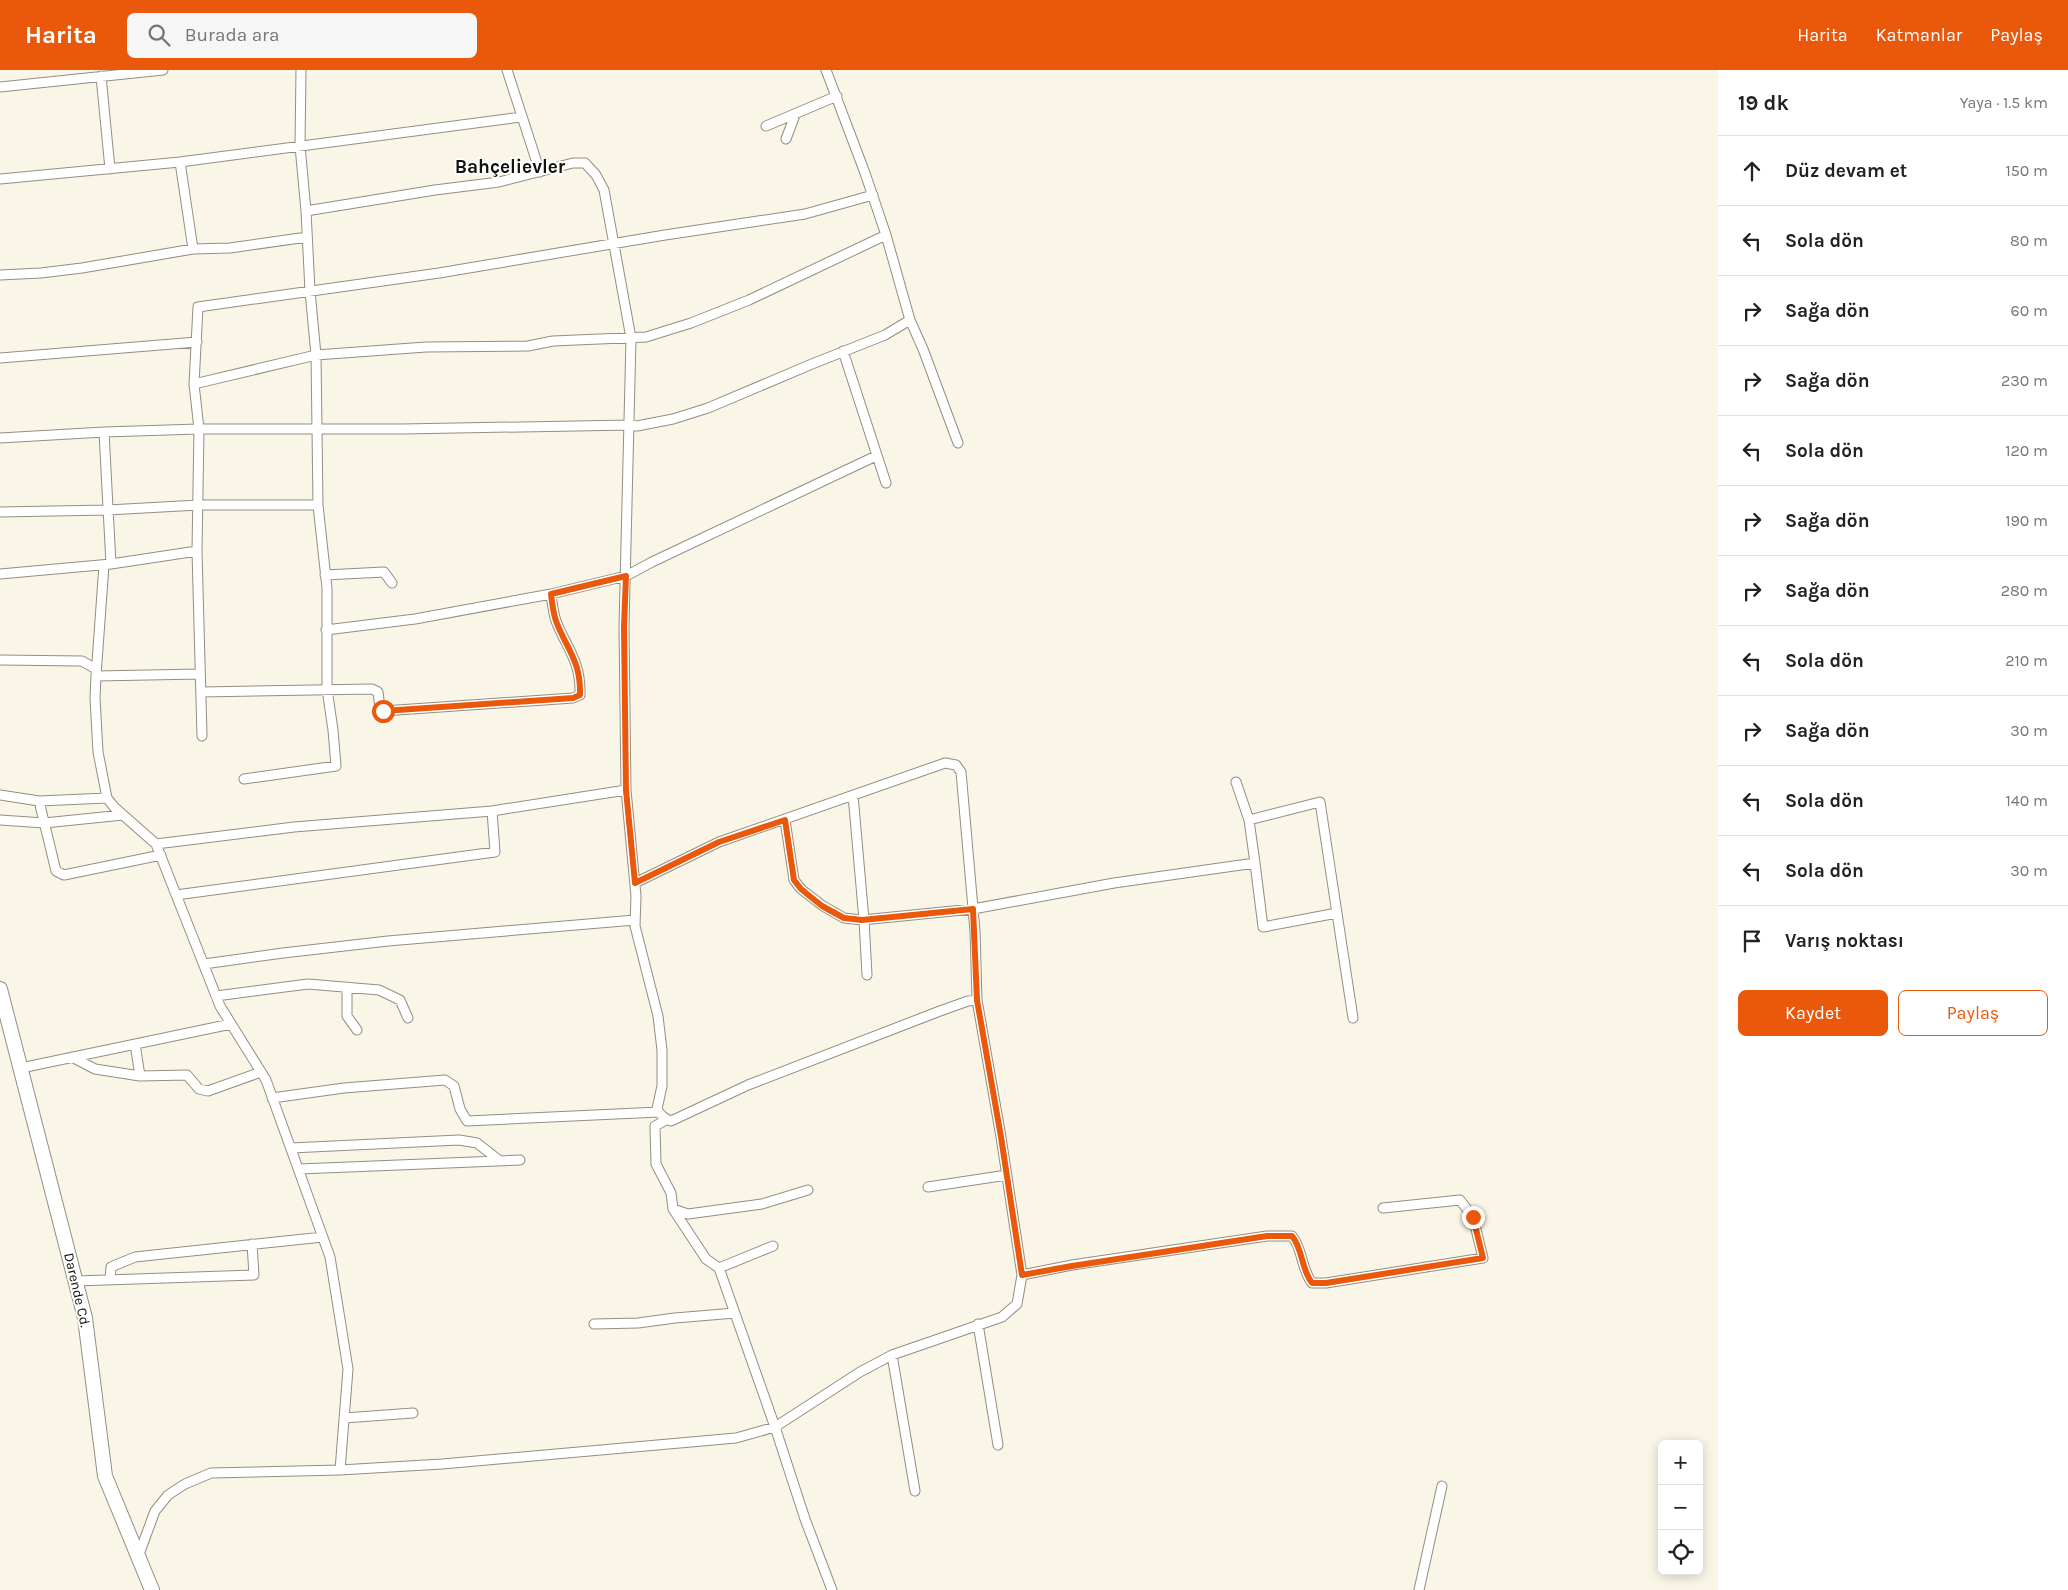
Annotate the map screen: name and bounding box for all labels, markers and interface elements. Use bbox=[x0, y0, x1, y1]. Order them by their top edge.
search box bbox=[127, 13, 477, 58]
text: Harita bbox=[25, 21, 97, 49]
icon: search bbox=[145, 21, 173, 49]
text: Burada ara bbox=[185, 24, 279, 46]
text: Harita bbox=[1797, 24, 1848, 46]
text: Katmanlar bbox=[1876, 24, 1962, 46]
text: Paylaş bbox=[1990, 24, 2043, 46]
text: 19 dk bbox=[1738, 91, 1789, 115]
text: Yaya · 1.5 km bbox=[1960, 93, 2048, 112]
district label: Bahçelievler bbox=[455, 156, 566, 178]
icon: ahead bbox=[1738, 157, 1766, 185]
text: Düz devam et bbox=[1785, 160, 1907, 182]
text: 150 m bbox=[2005, 161, 2048, 180]
icon: left bbox=[1738, 227, 1766, 255]
text: Sola dön bbox=[1785, 230, 1864, 252]
text: 80 m bbox=[2010, 231, 2048, 250]
icon: right bbox=[1738, 297, 1766, 325]
text: Sağa dön bbox=[1785, 300, 1869, 322]
text: 60 m bbox=[2011, 301, 2048, 320]
icon: right bbox=[1738, 367, 1766, 395]
text: Sağa dön bbox=[1785, 370, 1869, 392]
text: 230 m bbox=[2001, 371, 2048, 390]
icon: left bbox=[1738, 437, 1766, 465]
text: Sola dön bbox=[1785, 440, 1864, 462]
text: 120 m bbox=[2005, 441, 2048, 460]
icon: right bbox=[1738, 507, 1766, 535]
text: Sağa dön bbox=[1785, 510, 1869, 532]
text: 190 m bbox=[2005, 511, 2048, 530]
icon: right bbox=[1738, 577, 1766, 605]
text: Sağa dön bbox=[1785, 580, 1869, 602]
text: 280 m bbox=[2001, 581, 2048, 600]
icon: left bbox=[1738, 647, 1766, 675]
text: Sola dön bbox=[1785, 650, 1864, 672]
text: 210 m bbox=[2005, 651, 2048, 670]
route start bbox=[372, 700, 395, 723]
icon: right bbox=[1738, 717, 1766, 745]
text: Sağa dön bbox=[1785, 720, 1869, 742]
text: 30 m bbox=[2010, 721, 2048, 740]
icon: left bbox=[1738, 787, 1766, 815]
text: Sola dön bbox=[1785, 790, 1864, 812]
text: 140 m bbox=[2006, 791, 2048, 810]
icon: left bbox=[1738, 857, 1766, 885]
text: Sola dön bbox=[1785, 860, 1864, 882]
text: 30 m bbox=[2010, 861, 2048, 880]
icon: arrive bbox=[1738, 927, 1766, 955]
text: Varış noktası bbox=[1785, 930, 1904, 952]
button: Kaydet bbox=[1738, 990, 1888, 1036]
button: Paylaş bbox=[1898, 990, 2048, 1036]
route end bbox=[1462, 1206, 1485, 1229]
street label: Darende Cd. bbox=[60, 1251, 94, 1329]
map controls bbox=[1658, 1440, 1703, 1575]
button: + bbox=[1658, 1440, 1703, 1485]
button: − bbox=[1658, 1485, 1703, 1530]
button: locate bbox=[1658, 1530, 1703, 1575]

